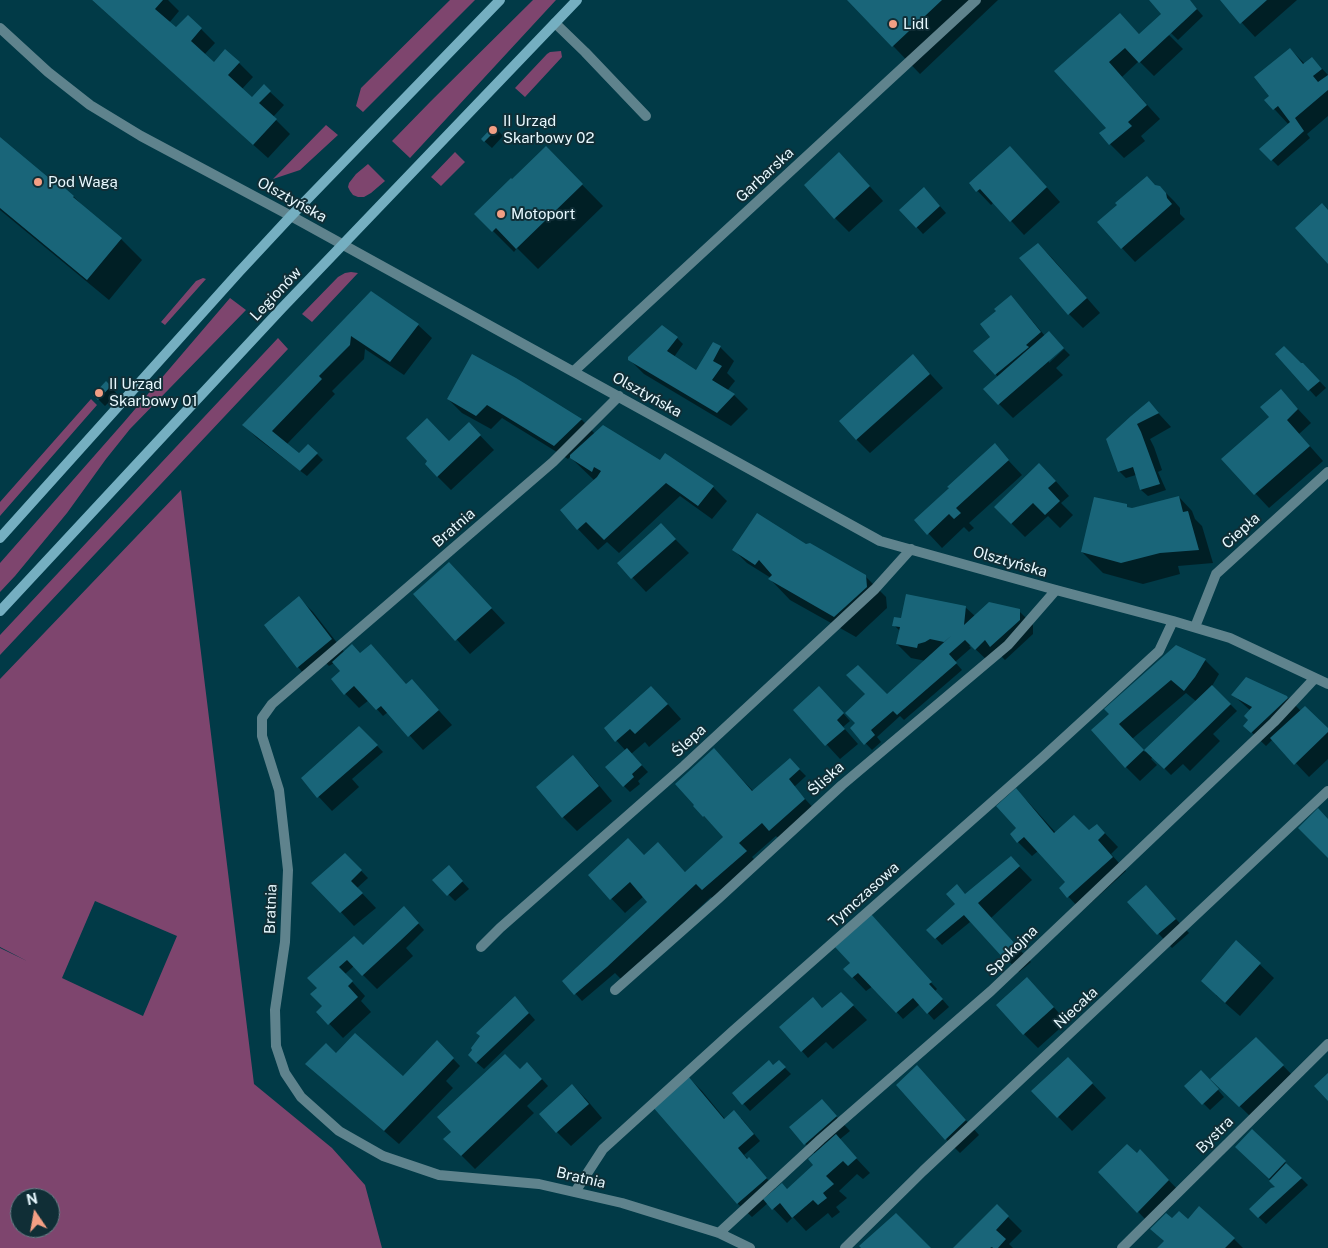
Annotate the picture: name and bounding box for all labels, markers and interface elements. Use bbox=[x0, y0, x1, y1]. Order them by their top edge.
place label: Lidl bbox=[903, 15, 929, 33]
marker: Lidl bbox=[887, 18, 899, 30]
place label: II Urząd Skarbowy 02 bbox=[503, 112, 594, 147]
marker: II Urząd Skarbowy 02 bbox=[487, 124, 499, 136]
street label: Garbarska bbox=[732, 144, 798, 206]
place label: Pod Wagą bbox=[48, 173, 118, 191]
street label: Olsztyńska bbox=[254, 174, 330, 226]
marker: Pod Wagą bbox=[32, 176, 44, 188]
place label: Motoport bbox=[511, 205, 575, 223]
marker: Motoport bbox=[495, 208, 507, 220]
street label: Legionów bbox=[247, 263, 305, 325]
street label: Olsztyńska bbox=[609, 369, 685, 421]
place label: II Urząd Skarbowy 01 bbox=[109, 375, 198, 410]
marker: II Urząd Skarbowy 01 bbox=[93, 387, 105, 399]
street label: Bratnia bbox=[429, 505, 479, 551]
street label: Ciepła bbox=[1218, 509, 1264, 553]
street label: Olsztyńska bbox=[971, 543, 1049, 581]
street label: Ślepa bbox=[668, 721, 710, 761]
street label: Śliska bbox=[804, 758, 848, 800]
street label: Tymczasowa bbox=[825, 859, 903, 931]
street label: Bratnia bbox=[261, 884, 281, 934]
street label: Spokojna bbox=[982, 922, 1042, 980]
street label: Niecała bbox=[1050, 983, 1102, 1033]
street label: Bystra bbox=[1193, 1113, 1237, 1157]
street label: Bratnia bbox=[555, 1164, 607, 1192]
north arrow bbox=[10, 1188, 60, 1238]
text: N bbox=[25, 1190, 39, 1208]

